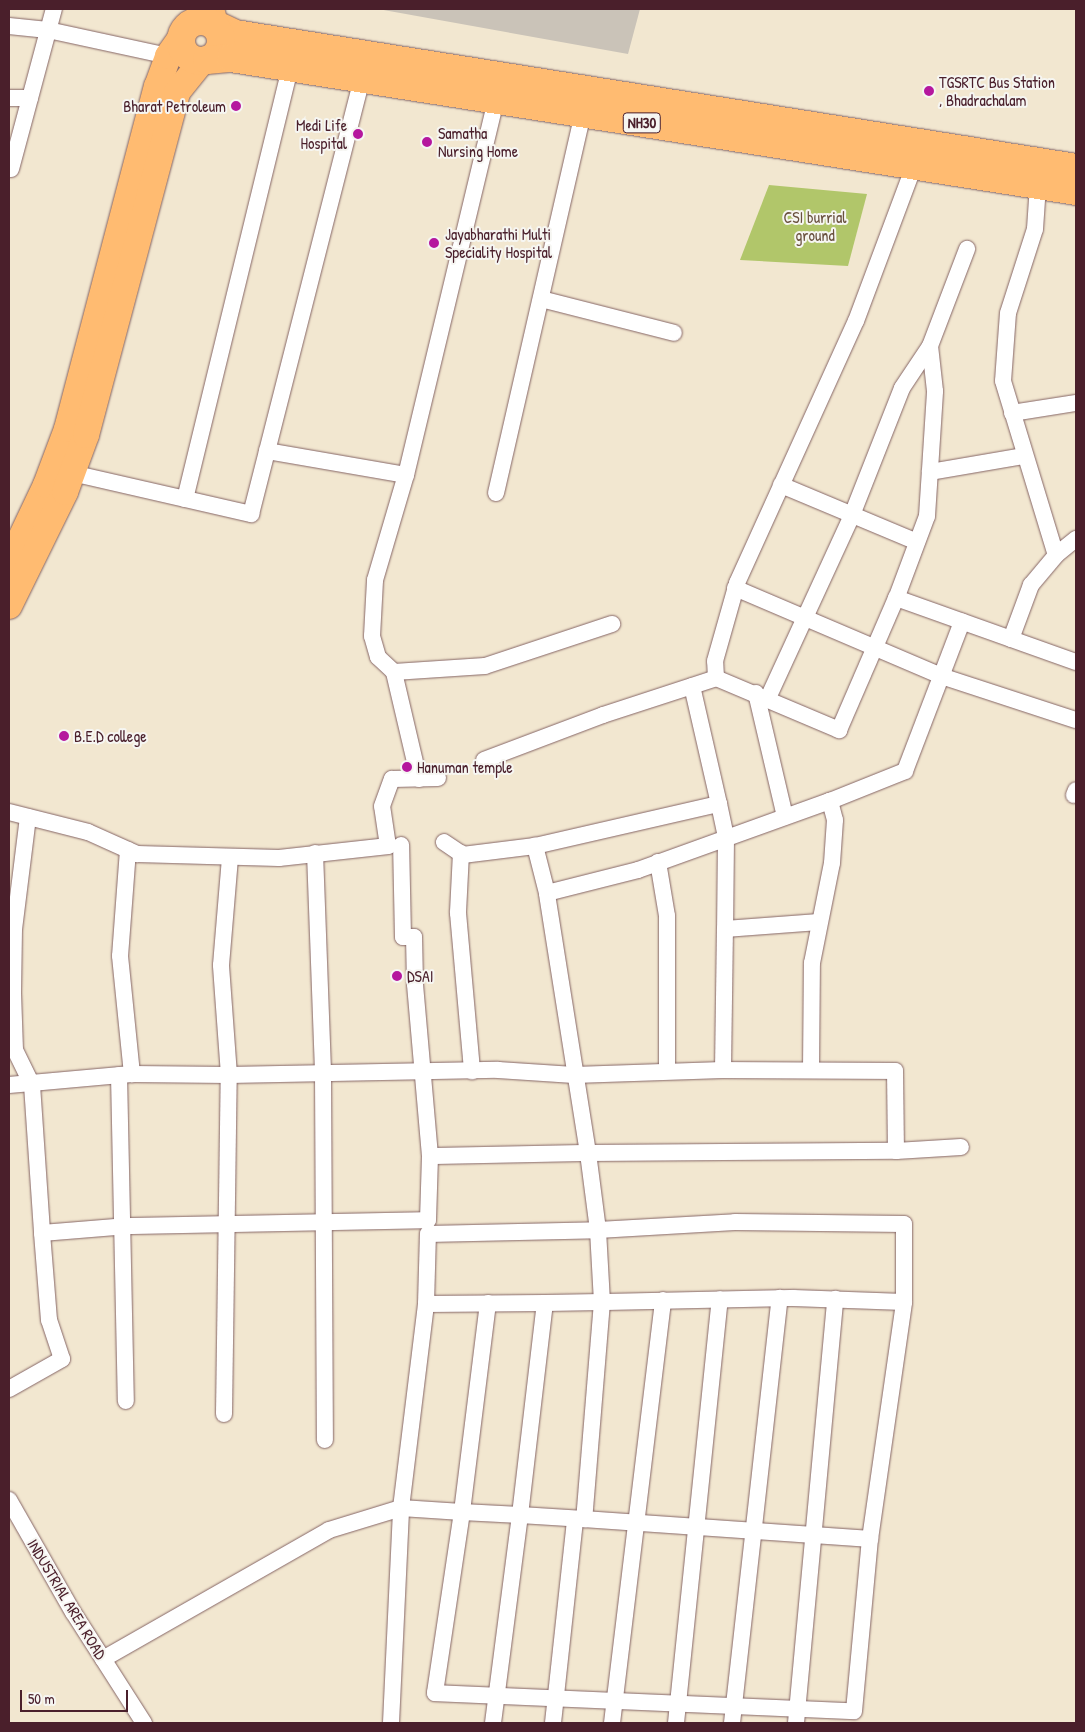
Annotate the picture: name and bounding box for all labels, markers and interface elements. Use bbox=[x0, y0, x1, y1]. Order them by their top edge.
place label: TGSRTC Bus Station , Bhadrachalam bbox=[939, 72, 1055, 110]
marker: TGSRTC Bus Station , Bhadrachalam bbox=[923, 85, 935, 97]
place label: Bharat Petroleum bbox=[123, 96, 226, 116]
marker: Bharat Petroleum bbox=[230, 100, 242, 112]
road number: NH30 bbox=[622, 110, 662, 136]
place label: Medi Life Hospital bbox=[296, 115, 347, 153]
place label: Samatha Nursing Home bbox=[438, 123, 518, 161]
marker: Medi Life Hospital bbox=[351, 127, 365, 141]
marker: Samatha Nursing Home bbox=[420, 135, 434, 149]
park label: CSI burrial ground bbox=[784, 207, 846, 245]
place label: Jayabharathi Multi Speciality Hospital bbox=[445, 224, 552, 262]
marker: Jayabharathi Multi Speciality Hospital bbox=[427, 236, 441, 250]
place label: B.E.D college bbox=[74, 726, 147, 746]
marker: B.E.D college bbox=[58, 730, 70, 742]
place label: Hanuman temple bbox=[417, 757, 513, 777]
marker: Hanuman temple bbox=[401, 761, 413, 773]
place label: DSAI bbox=[407, 966, 434, 986]
marker: DSAI bbox=[391, 970, 403, 982]
street label: INDUSTRIAL AREA ROAD bbox=[23, 1535, 111, 1663]
scale bar bbox=[22, 1680, 130, 1712]
text: 50 m bbox=[28, 1688, 55, 1709]

